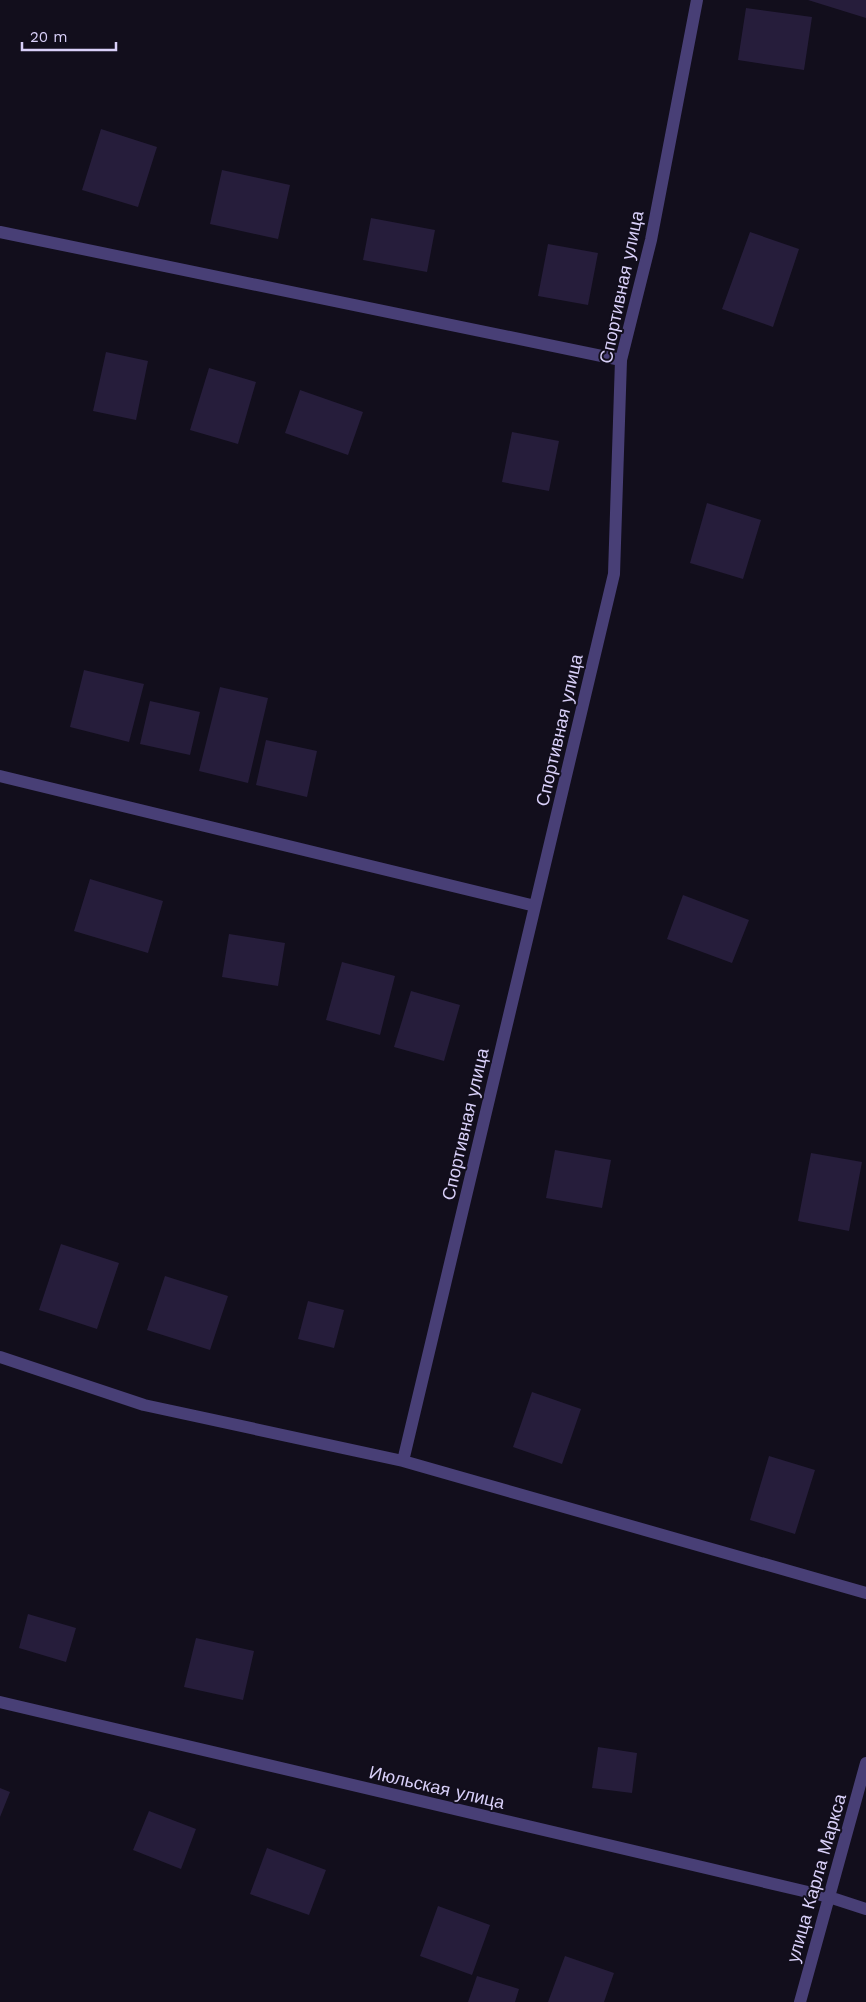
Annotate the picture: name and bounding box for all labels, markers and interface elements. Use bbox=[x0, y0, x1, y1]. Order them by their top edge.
scale bar bbox=[22, 20, 116, 52]
text: 20 m bbox=[30, 28, 68, 46]
street label: Спортивная улица bbox=[595, 208, 648, 365]
street label: Спортивная улица bbox=[531, 651, 587, 808]
street label: Спортивная улица bbox=[437, 1045, 493, 1202]
street label: Июльская улица bbox=[367, 1761, 508, 1813]
street label: улица Карла Маркса bbox=[782, 1790, 850, 1965]

